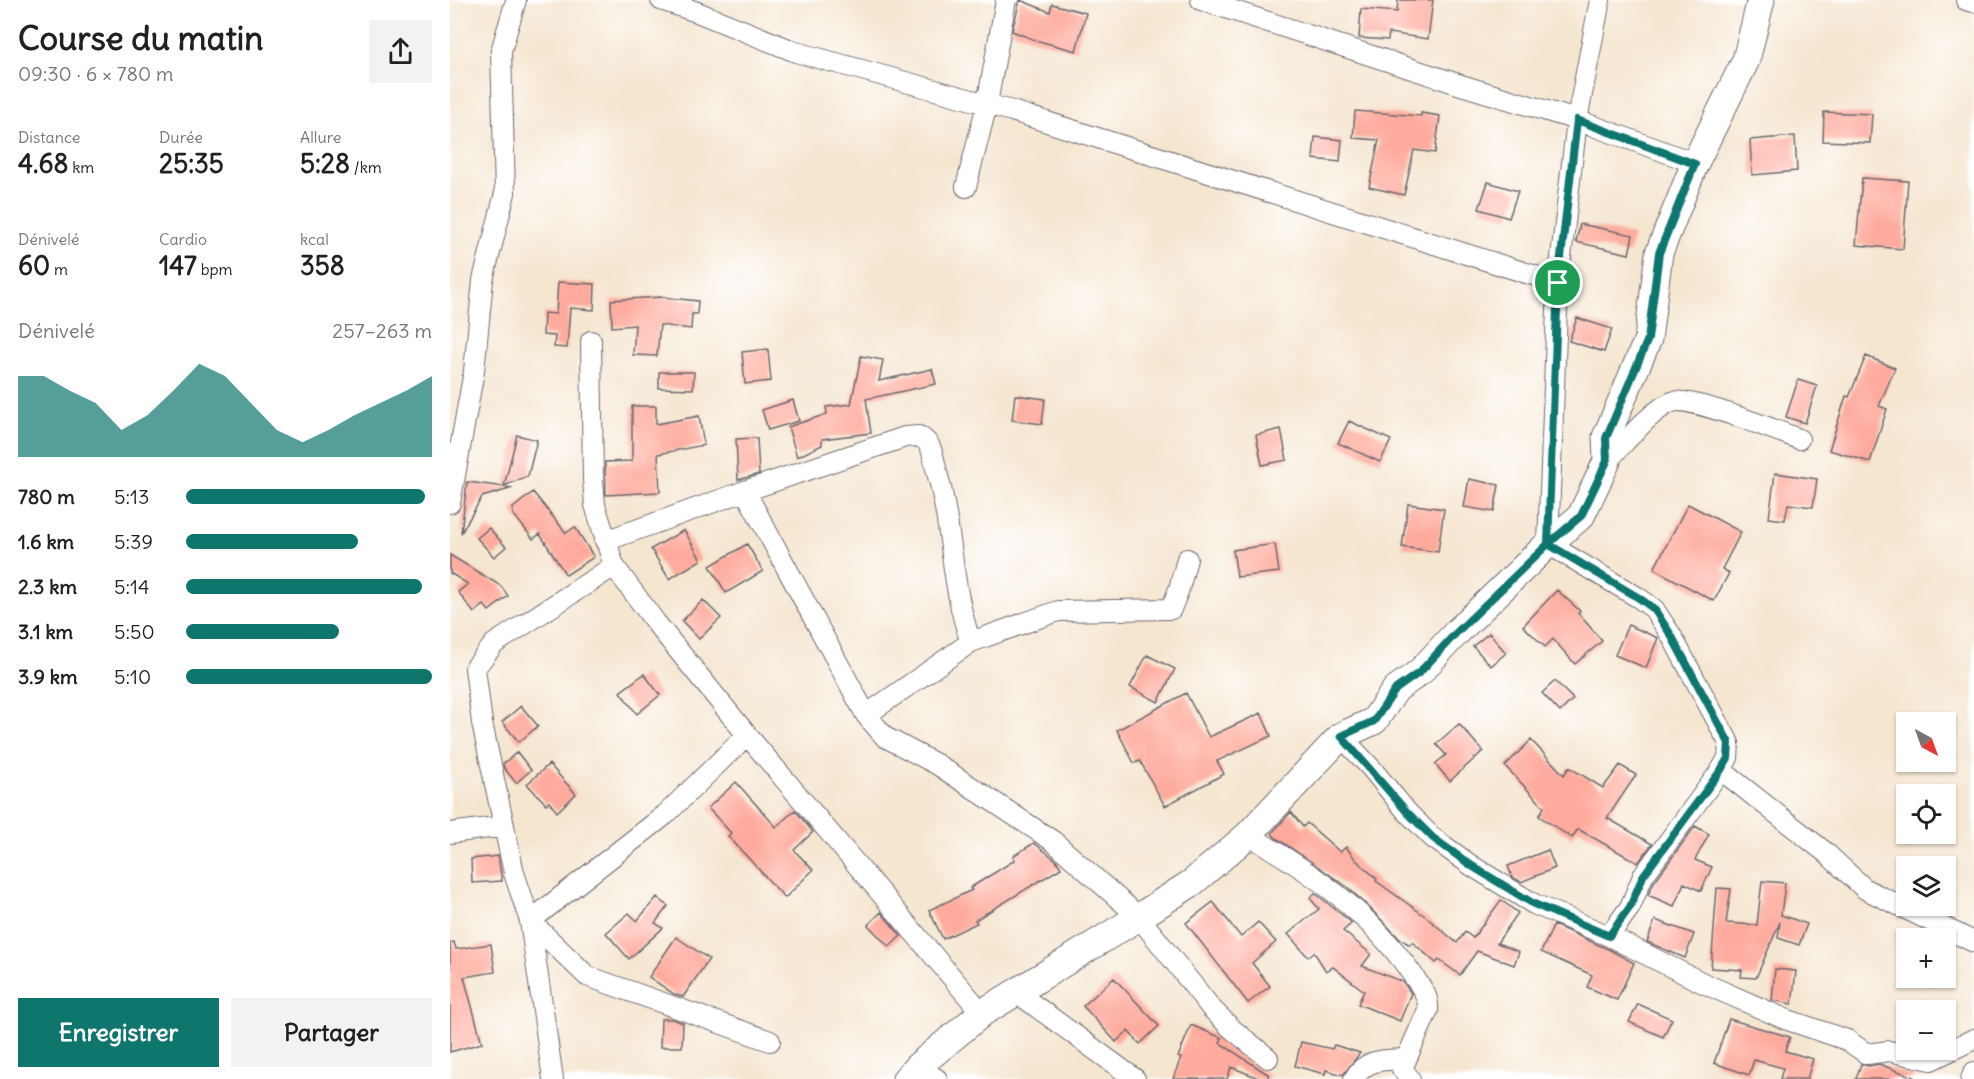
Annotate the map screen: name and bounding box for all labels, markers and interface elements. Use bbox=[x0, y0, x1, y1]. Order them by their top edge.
text: Course du matin bbox=[18, 17, 263, 59]
button: share bbox=[369, 20, 432, 83]
text: 09:30 · 6 × 780 m bbox=[18, 61, 174, 86]
text: Distance bbox=[18, 127, 80, 147]
text: Durée bbox=[159, 127, 203, 147]
text: Allure bbox=[300, 127, 341, 147]
text: 4.68 bbox=[18, 147, 68, 180]
text: 25:35 bbox=[159, 147, 224, 180]
text: 5:28 bbox=[300, 147, 350, 180]
text: km bbox=[68, 157, 94, 177]
text: /km bbox=[350, 157, 382, 177]
text: Dénivelé bbox=[18, 229, 79, 249]
text: Cardio bbox=[159, 229, 207, 249]
text: kcal bbox=[300, 229, 329, 249]
text: 60 bbox=[18, 249, 50, 282]
text: 147 bbox=[159, 249, 197, 282]
text: 358 bbox=[300, 249, 345, 282]
pin bbox=[1532, 257, 1583, 308]
text: m bbox=[50, 259, 68, 279]
text: bpm bbox=[197, 259, 233, 279]
icon: arrive bbox=[1541, 266, 1574, 299]
text: Dénivelé bbox=[18, 318, 95, 343]
text: 257–263 m bbox=[332, 318, 432, 343]
text: 780 m bbox=[18, 484, 75, 509]
text: 5:13 bbox=[114, 484, 149, 509]
text: 1.6 km bbox=[18, 529, 74, 554]
text: 5:39 bbox=[114, 529, 153, 554]
text: 2.3 km bbox=[18, 574, 77, 599]
text: 5:14 bbox=[114, 574, 150, 599]
text: 3.1 km bbox=[18, 619, 73, 644]
text: 5:50 bbox=[114, 619, 155, 644]
text: 3.9 km bbox=[18, 664, 78, 689]
text: 5:10 bbox=[114, 664, 151, 689]
north arrow bbox=[1896, 712, 1956, 772]
map controls bbox=[1896, 712, 1956, 1060]
button: locate bbox=[1896, 784, 1956, 844]
button: layers bbox=[1896, 856, 1956, 916]
button: + bbox=[1896, 928, 1956, 988]
button: Enregistrer bbox=[18, 998, 219, 1067]
button: Partager bbox=[231, 998, 432, 1067]
button: − bbox=[1896, 1000, 1956, 1060]

